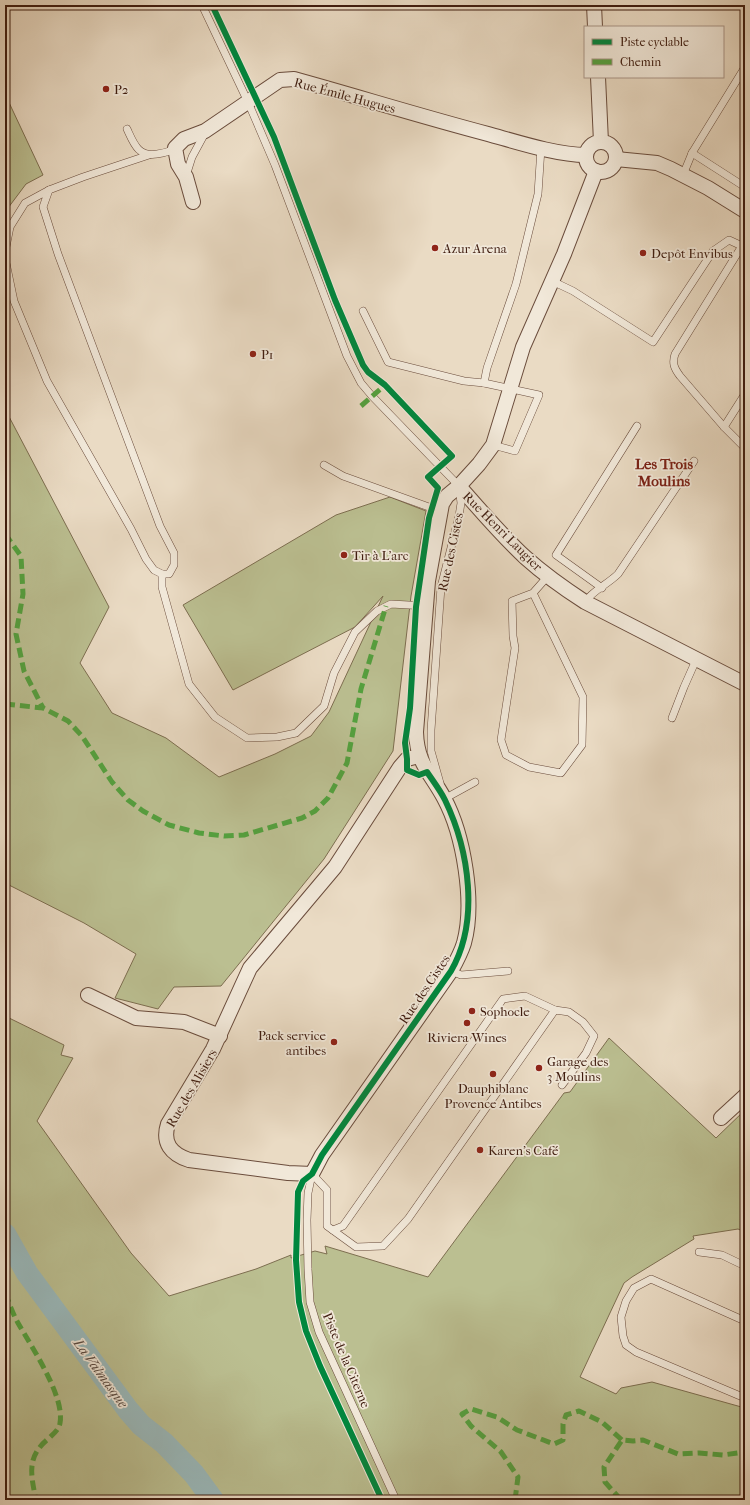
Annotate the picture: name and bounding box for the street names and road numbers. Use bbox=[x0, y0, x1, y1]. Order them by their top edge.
street label: Rue Émile Hugues bbox=[293, 75, 397, 116]
street label: Rue Henri Laugier bbox=[460, 489, 546, 574]
street label: Rue des Cistes bbox=[435, 511, 466, 593]
street label: Rue des Cistes bbox=[396, 952, 453, 1027]
street label: Rue des Alisiers bbox=[163, 1046, 220, 1130]
street label: Piste de la Citerne bbox=[320, 1310, 374, 1411]

